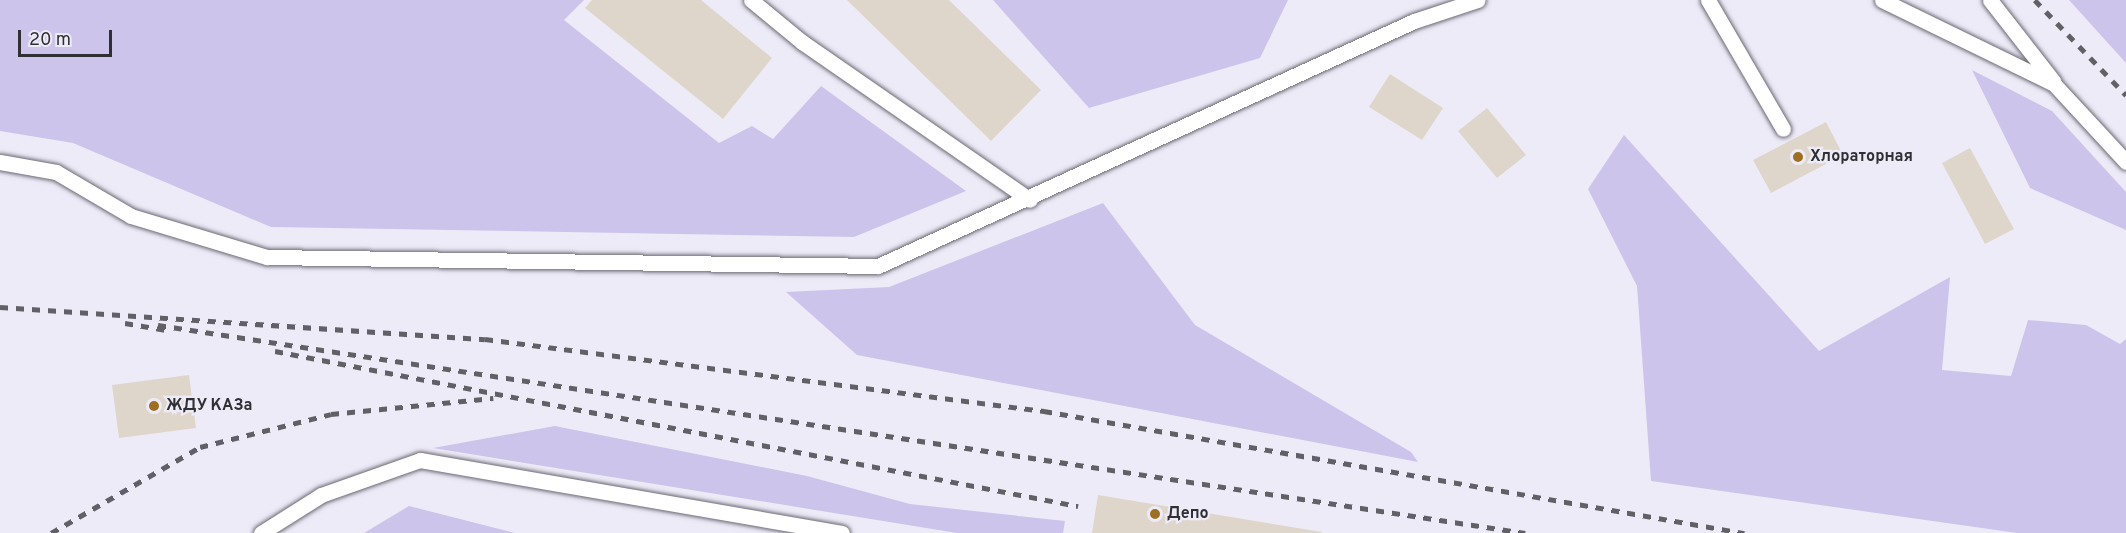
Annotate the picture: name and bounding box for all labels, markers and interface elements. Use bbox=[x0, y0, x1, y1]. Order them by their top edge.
scale bar bbox=[21, 18, 116, 56]
text: 20 m bbox=[29, 29, 71, 52]
place label: Хлораторная bbox=[1810, 147, 1913, 167]
marker: Хлораторная bbox=[1791, 150, 1805, 164]
place label: ЖДУ КАЗа bbox=[166, 396, 253, 416]
marker: ЖДУ КАЗа bbox=[147, 399, 161, 413]
place label: Депо bbox=[1167, 504, 1209, 524]
marker: Депо bbox=[1148, 507, 1162, 521]

